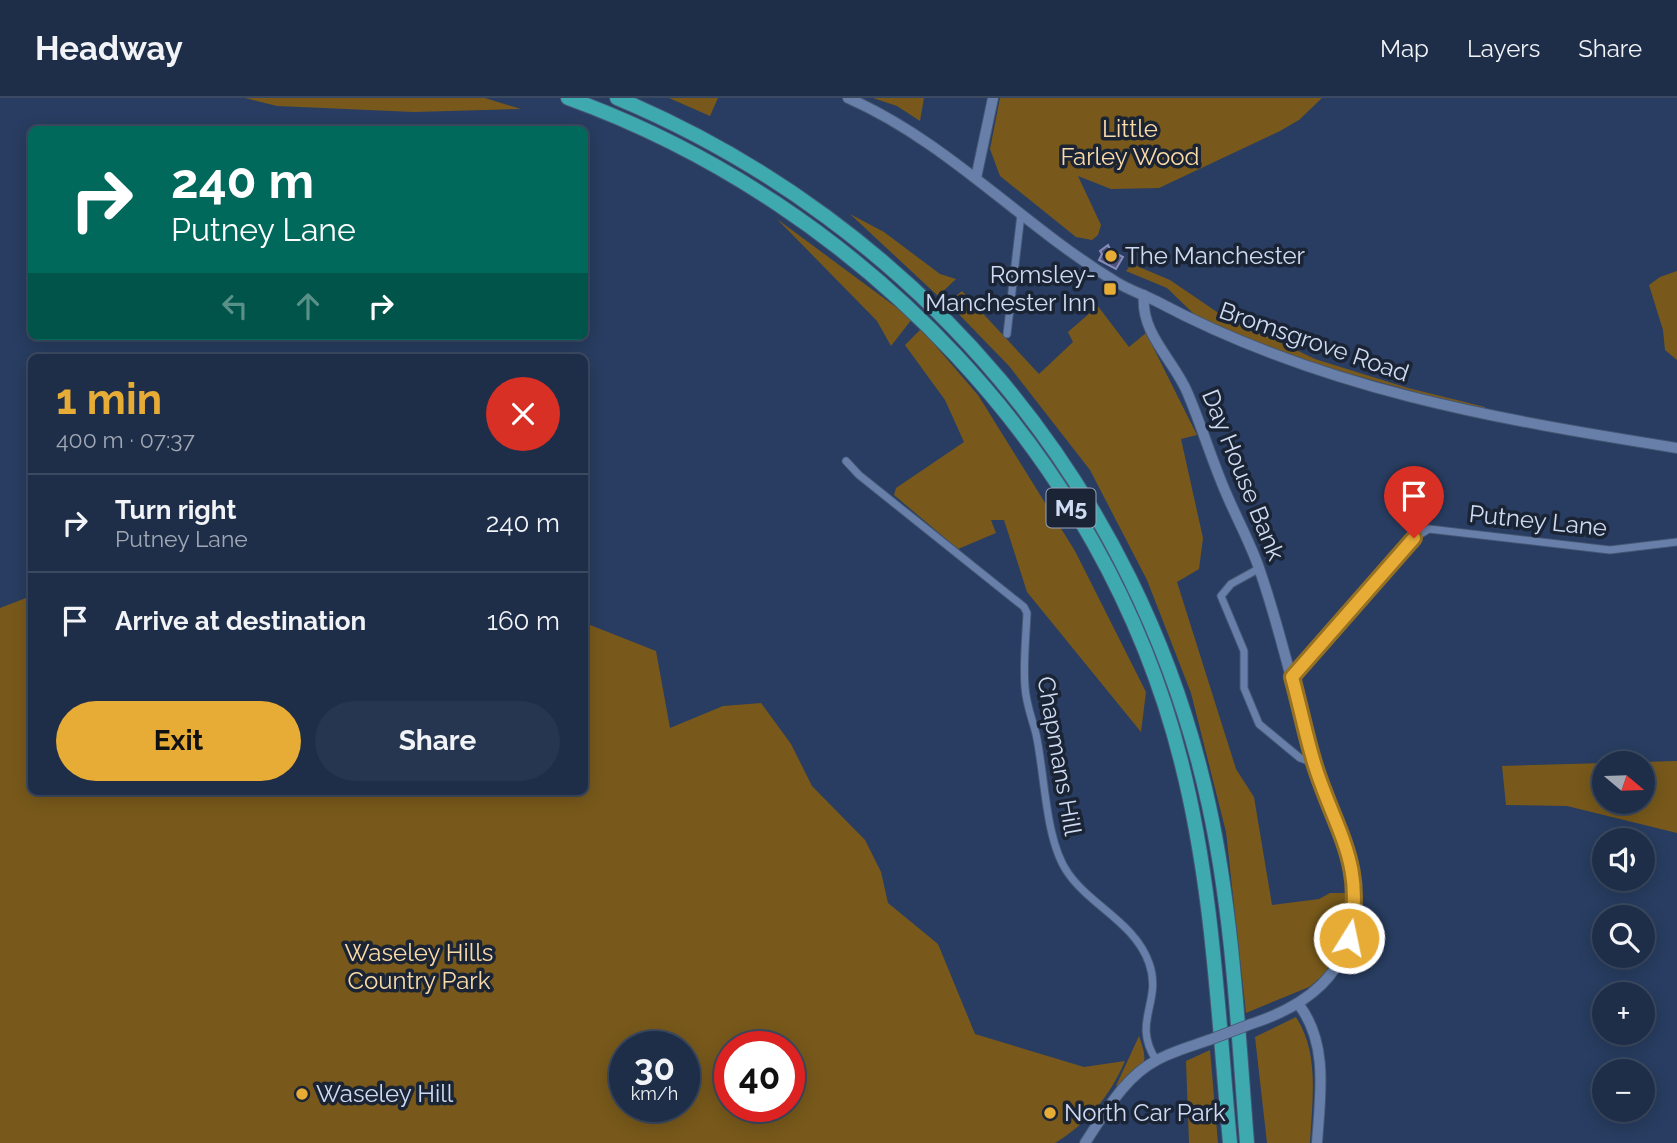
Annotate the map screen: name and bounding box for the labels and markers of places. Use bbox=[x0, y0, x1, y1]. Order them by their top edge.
place label: The Manchester bbox=[1125, 241, 1306, 270]
marker: The Manchester bbox=[1103, 248, 1119, 264]
place label: Romsley- Manchester Inn bbox=[925, 260, 1096, 317]
marker: Romsley- Manchester Inn bbox=[1102, 281, 1118, 297]
pin bbox=[1384, 466, 1444, 538]
place label: Waseley Hill bbox=[316, 1079, 454, 1108]
marker: Waseley Hill bbox=[294, 1086, 310, 1102]
place label: North Car Park bbox=[1064, 1098, 1226, 1127]
marker: North Car Park bbox=[1042, 1105, 1058, 1121]

